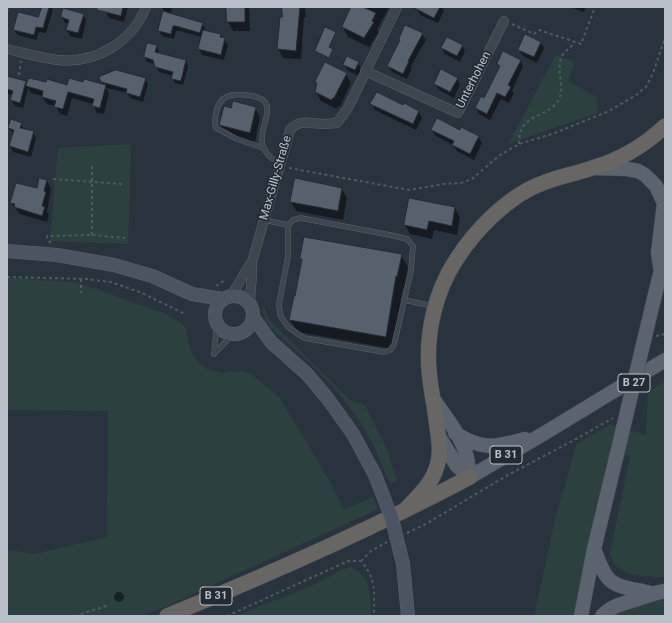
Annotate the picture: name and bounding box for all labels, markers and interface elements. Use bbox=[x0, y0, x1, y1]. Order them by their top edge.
street label: Unterhohen bbox=[454, 49, 494, 111]
street label: Max-Gilly-Straße bbox=[257, 134, 295, 222]
road number: B 27 bbox=[618, 374, 650, 392]
road number: B 31 bbox=[490, 446, 522, 464]
road number: B 31 bbox=[200, 587, 232, 605]

